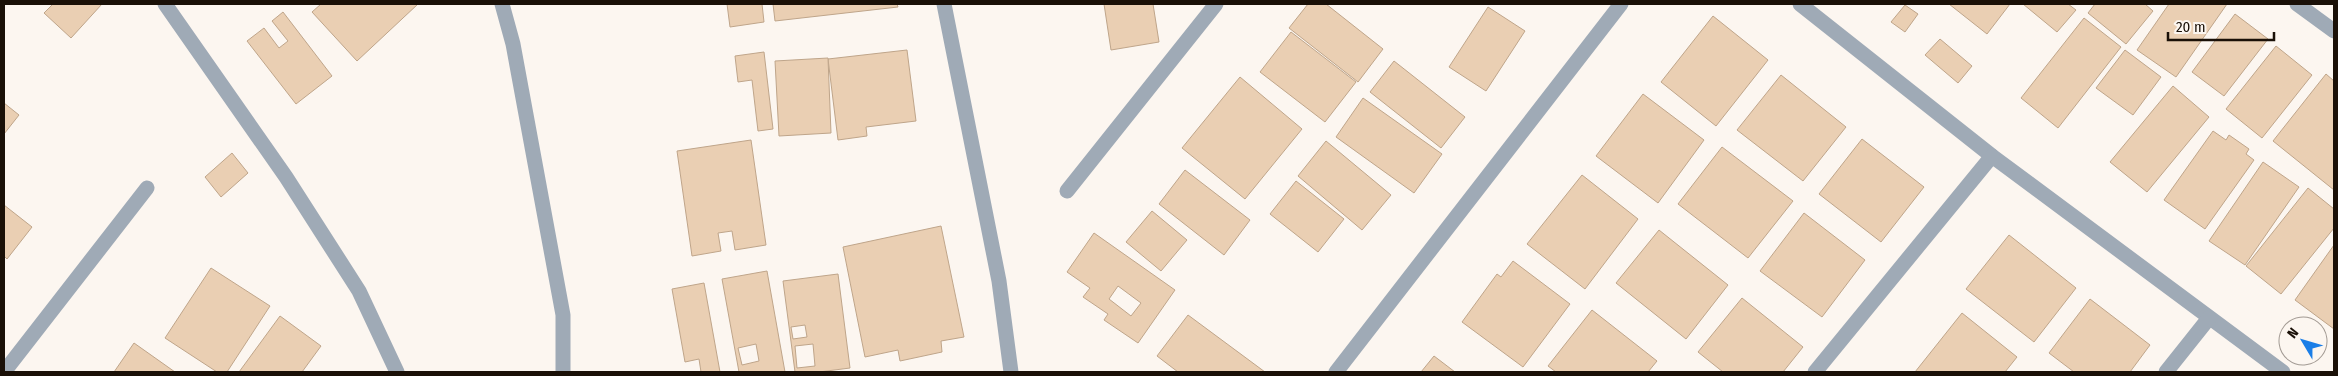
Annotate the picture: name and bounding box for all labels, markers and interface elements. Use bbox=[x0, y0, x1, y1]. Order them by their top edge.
scale bar bbox=[2168, 10, 2274, 42]
text: 20 m bbox=[2176, 18, 2206, 36]
north arrow bbox=[2278, 316, 2328, 366]
text: N bbox=[2284, 325, 2302, 342]

